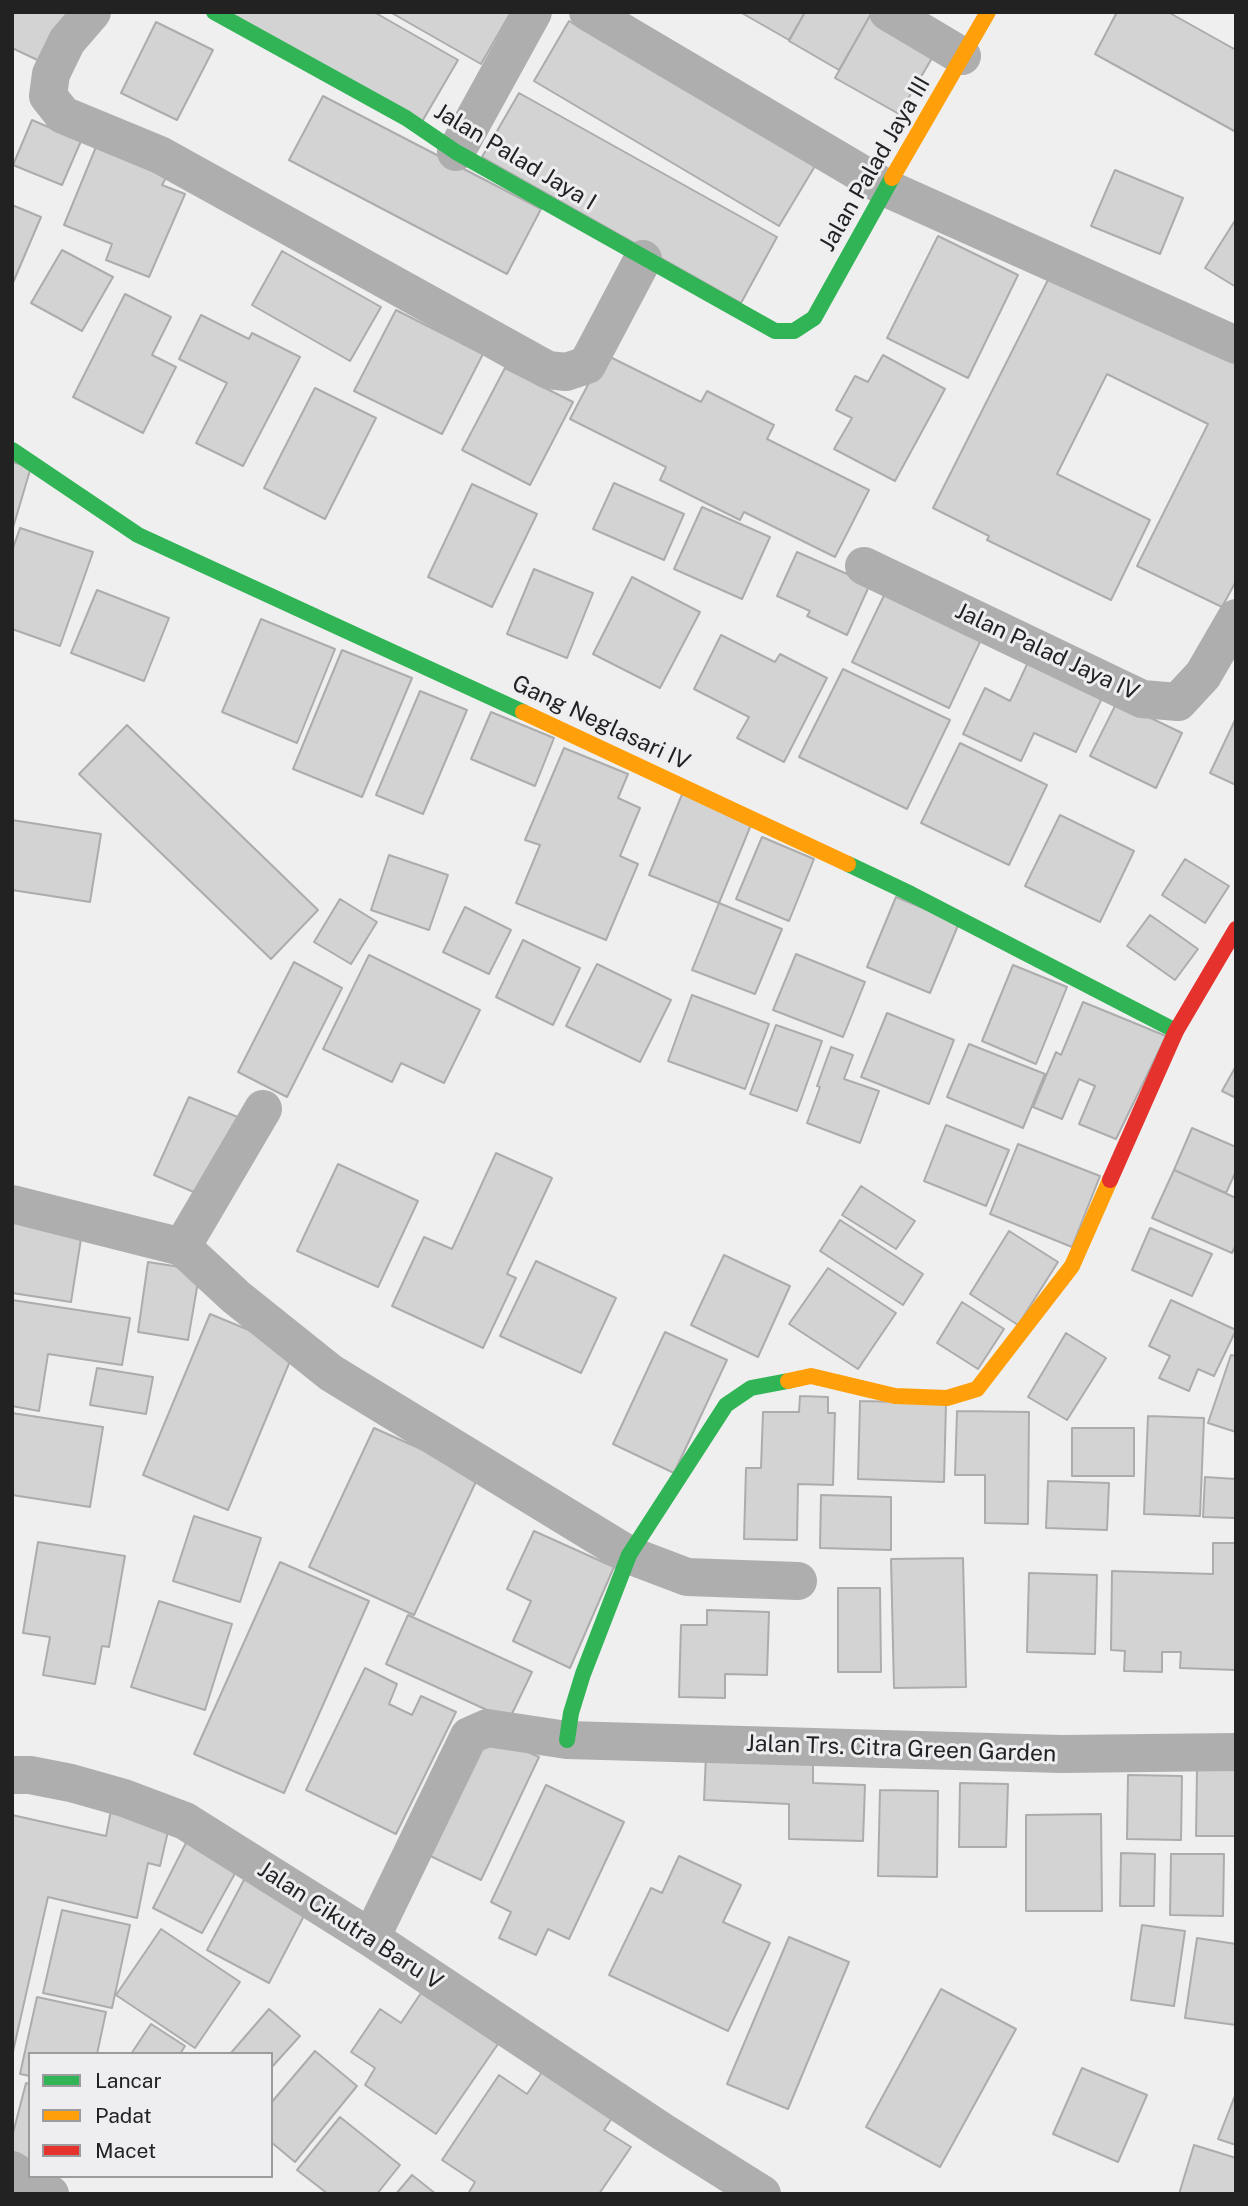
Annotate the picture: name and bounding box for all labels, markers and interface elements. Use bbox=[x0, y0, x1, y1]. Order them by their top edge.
street label: Jalan Palad Jaya III bbox=[814, 72, 936, 256]
street label: Jalan Palad Jaya I bbox=[429, 98, 601, 216]
street label: Jalan Palad Jaya IV bbox=[951, 597, 1143, 707]
street label: Gang Neglasari IV bbox=[508, 670, 694, 776]
street label: Jalan Trs. Citra Green Garden bbox=[745, 1730, 1057, 1768]
street label: Jalan Cikutra Baru V bbox=[252, 1856, 448, 1996]
legend bbox=[28, 2052, 273, 2178]
text: Lancar bbox=[95, 2068, 162, 2093]
text: Padat bbox=[95, 2103, 152, 2128]
text: Macet bbox=[95, 2138, 156, 2163]

